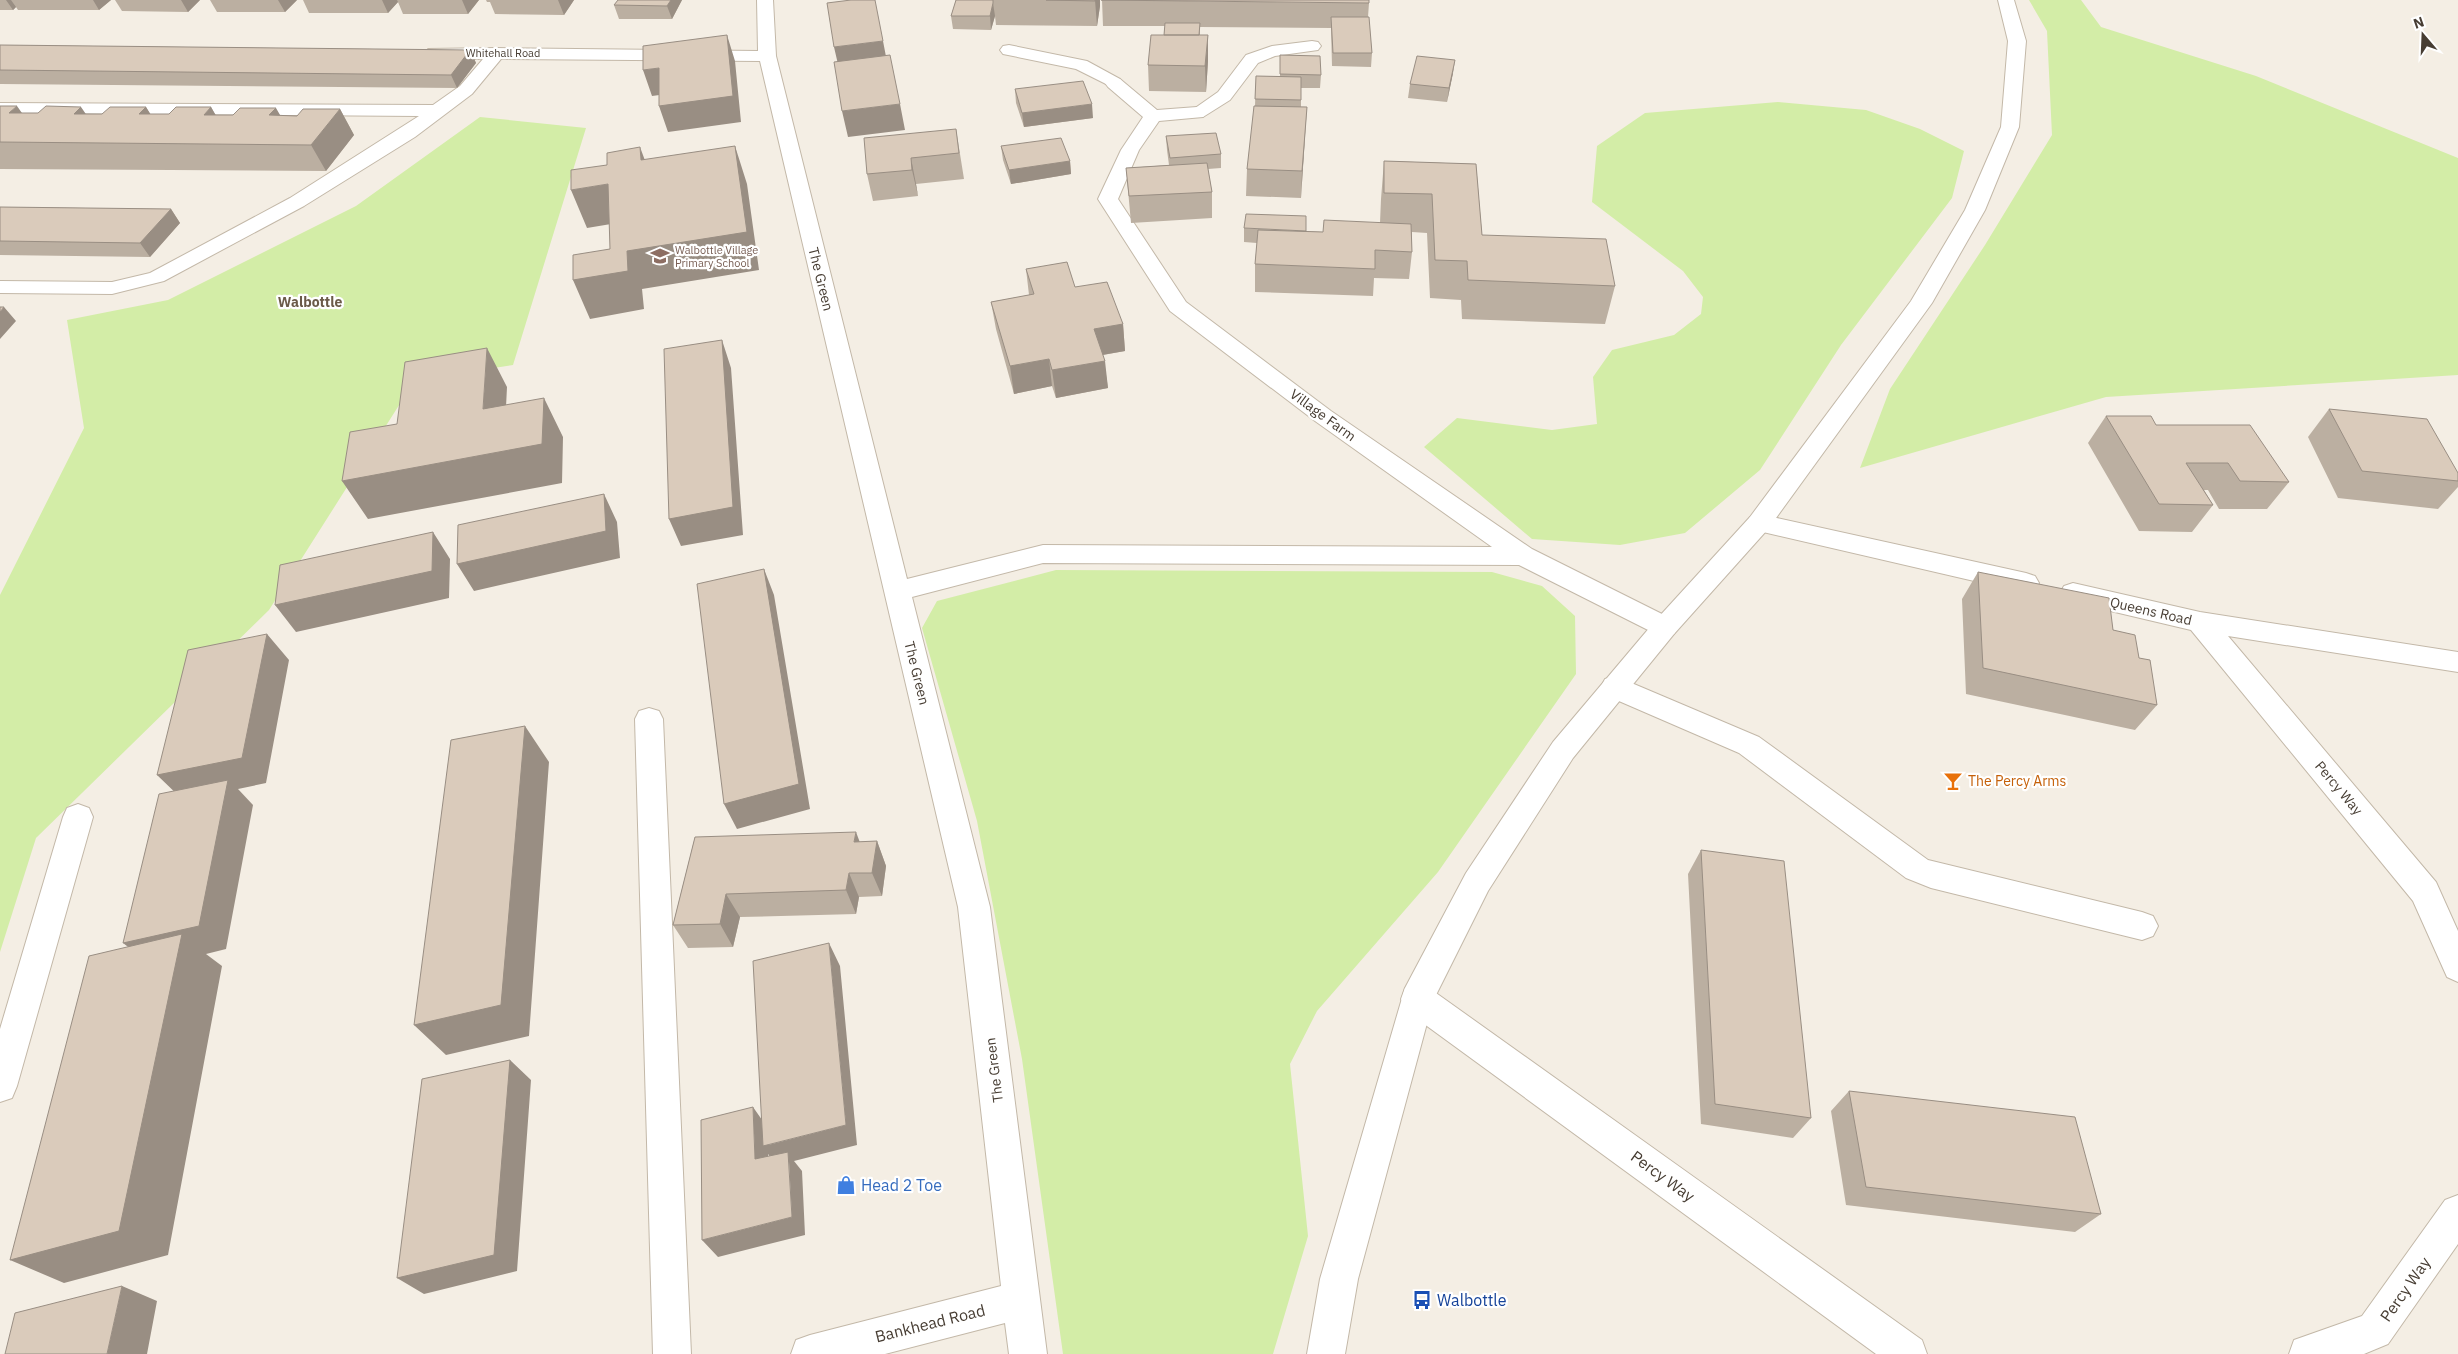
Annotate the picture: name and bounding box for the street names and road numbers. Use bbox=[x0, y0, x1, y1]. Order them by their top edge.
street label: Whitehall Road bbox=[466, 46, 540, 60]
street label: The Green bbox=[804, 245, 838, 313]
street label: Village Farm bbox=[1286, 385, 1360, 445]
street label: Queens Road bbox=[2108, 593, 2194, 629]
street label: The Green bbox=[900, 639, 934, 707]
street label: Percy Way bbox=[2311, 757, 2367, 819]
street label: The Green bbox=[981, 1037, 1007, 1103]
street label: Percy Way bbox=[1627, 1146, 1699, 1206]
street label: Percy Way bbox=[2375, 1253, 2435, 1325]
street label: Bankhead Road bbox=[873, 1300, 987, 1346]

